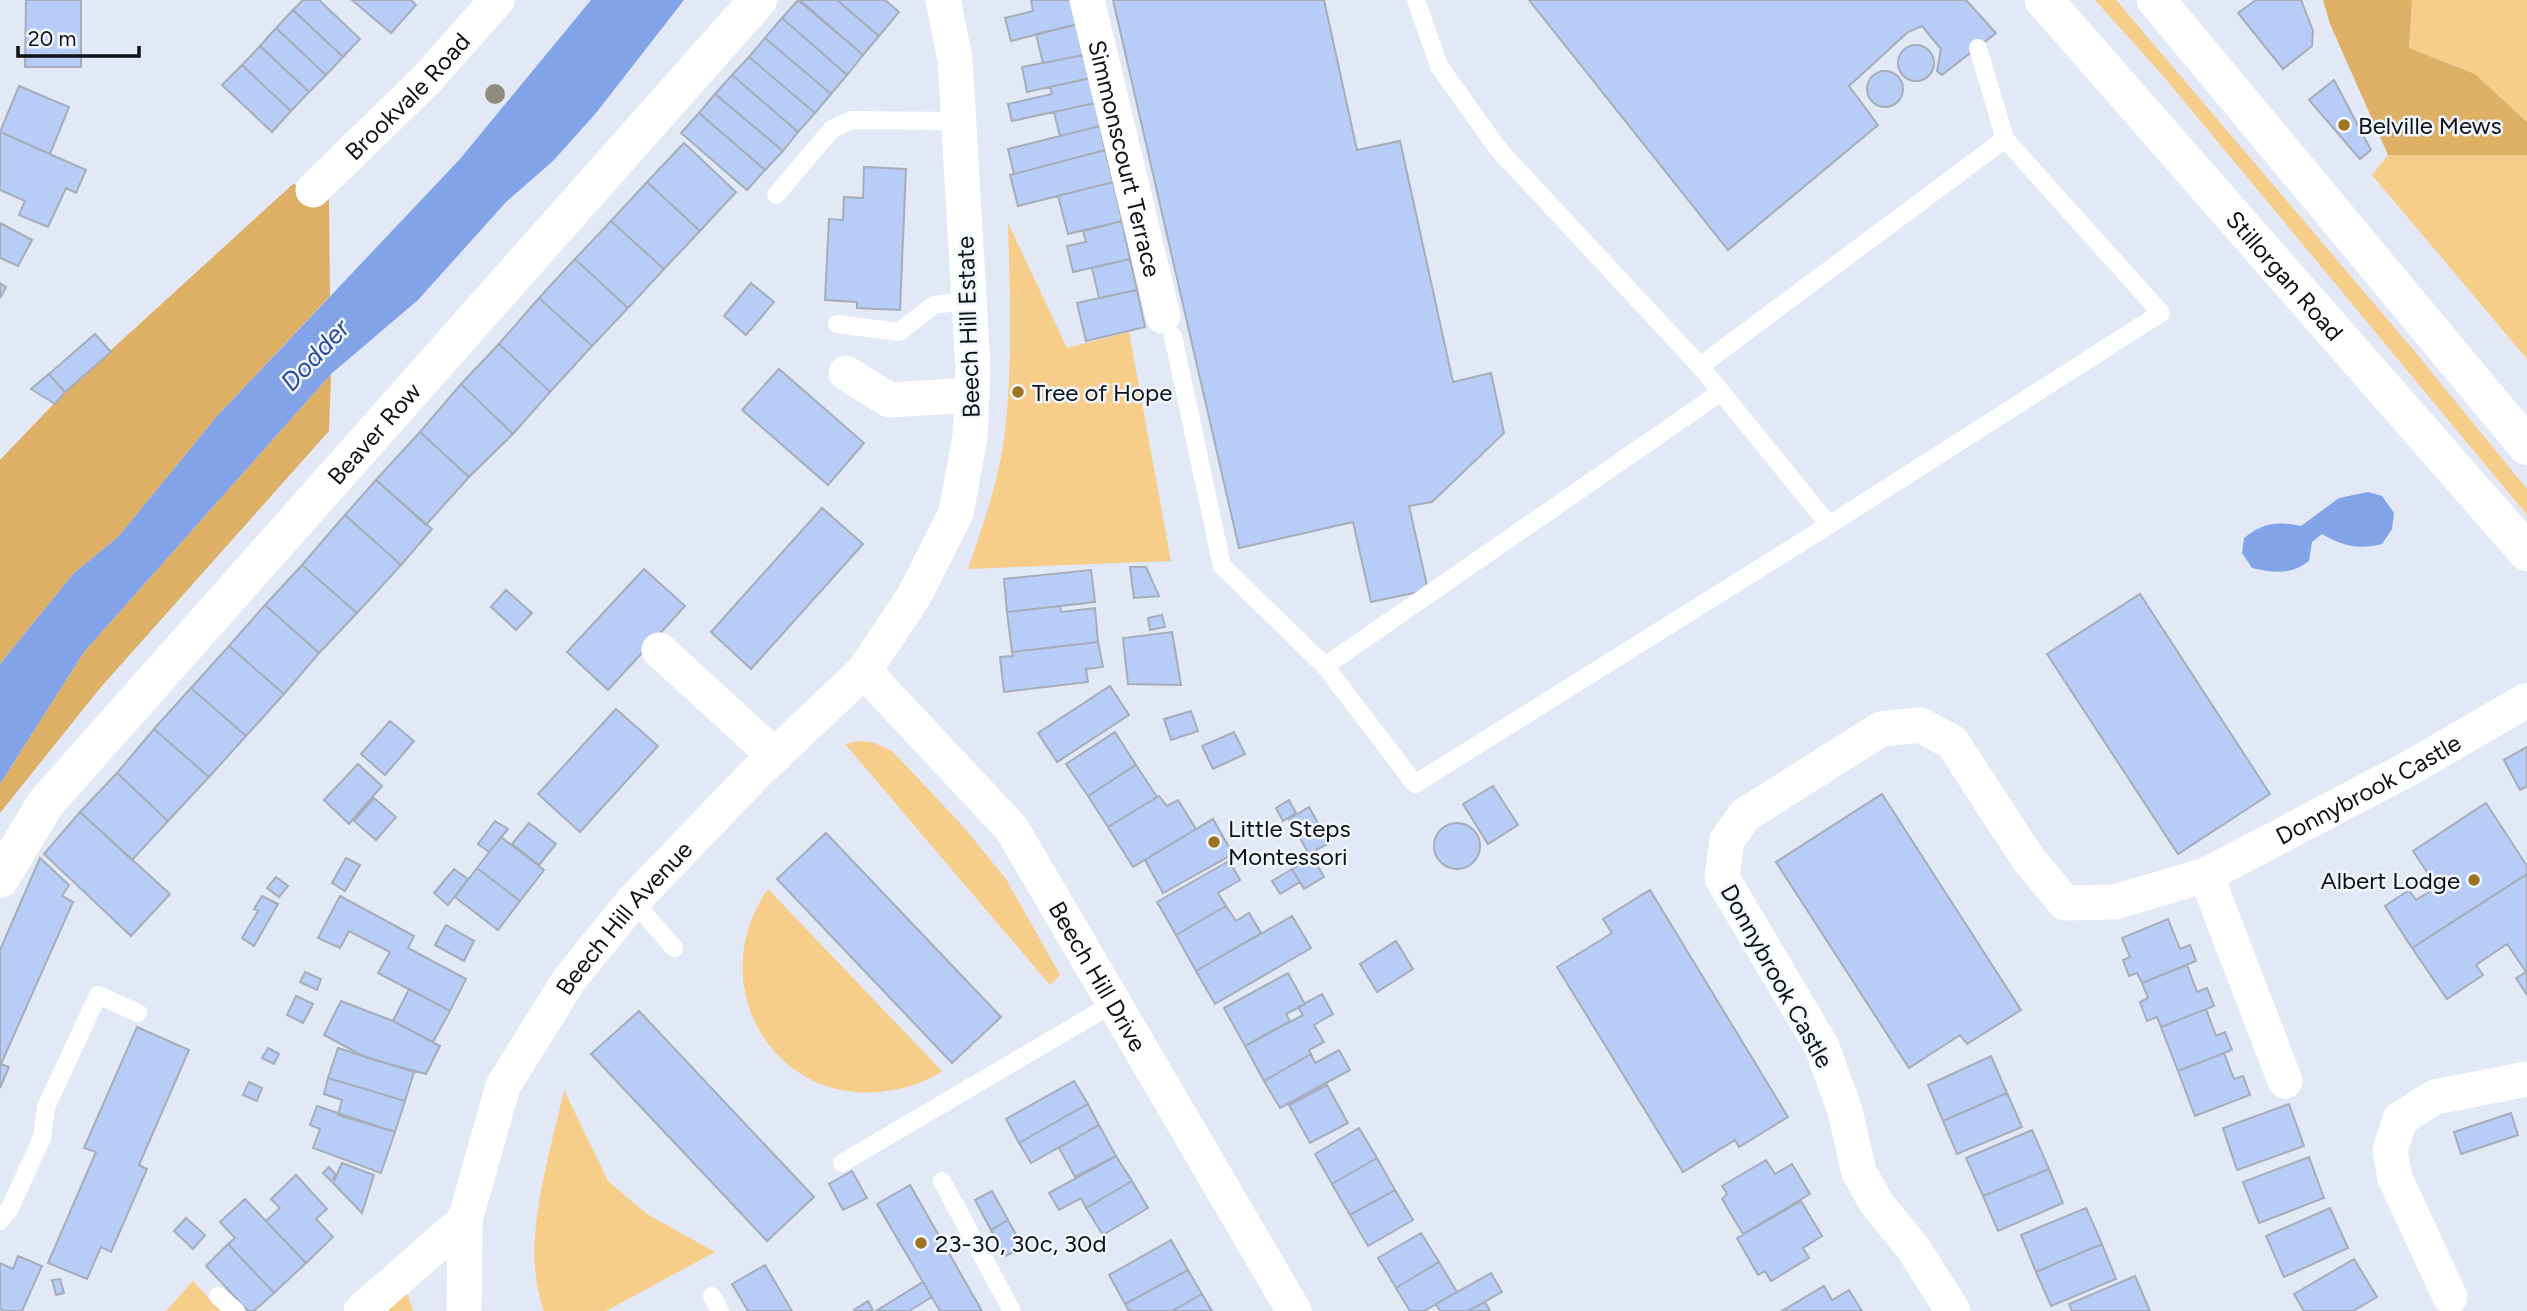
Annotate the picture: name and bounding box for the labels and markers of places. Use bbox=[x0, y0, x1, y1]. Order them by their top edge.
place label: Belville Mews bbox=[2358, 111, 2502, 140]
marker: Belville Mews bbox=[2336, 117, 2352, 133]
place label: Tree of Hope bbox=[1032, 378, 1172, 407]
marker: Tree of Hope bbox=[1010, 384, 1026, 400]
place label: Little Steps Montessori bbox=[1228, 814, 1351, 871]
marker: Little Steps Montessori bbox=[1206, 834, 1222, 850]
place label: Albert Lodge bbox=[2321, 866, 2460, 895]
marker: Albert Lodge bbox=[2466, 872, 2482, 888]
place label: 23-30, 30c, 30d bbox=[935, 1229, 1107, 1258]
marker: 23-30, 30c, 30d bbox=[913, 1235, 929, 1251]

